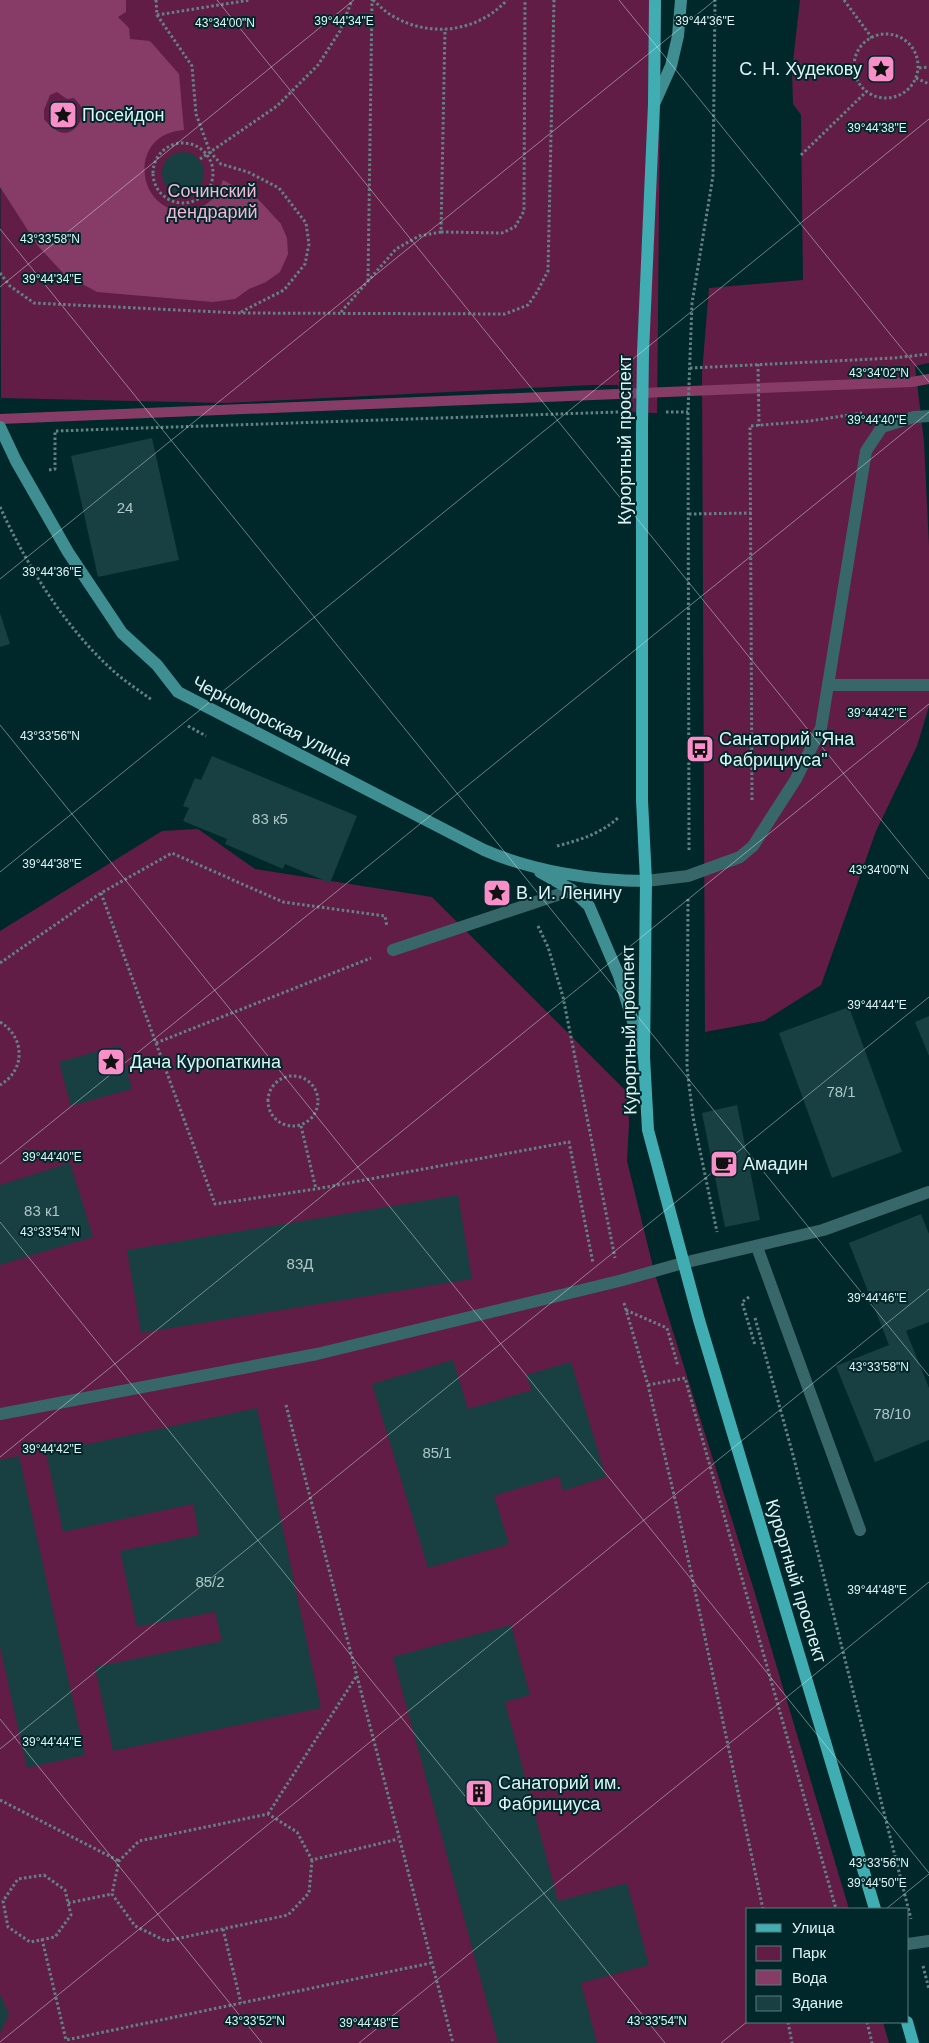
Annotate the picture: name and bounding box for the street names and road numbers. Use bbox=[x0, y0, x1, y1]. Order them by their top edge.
street label: Курортный проспект bbox=[615, 355, 635, 525]
street label: Черноморская улица bbox=[189, 672, 356, 770]
street label: Курортный проспект bbox=[618, 945, 640, 1115]
street label: Курортный проспект bbox=[762, 1497, 830, 1665]

